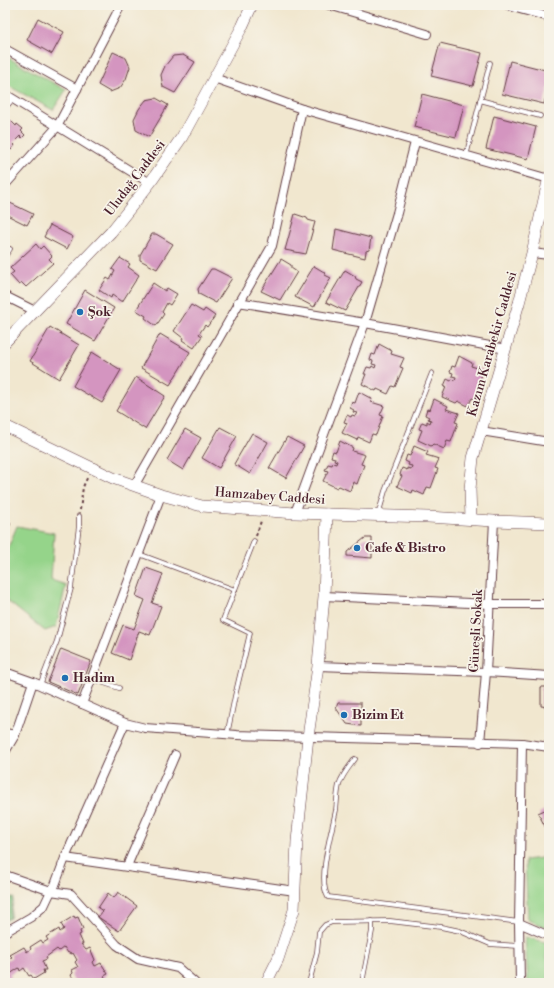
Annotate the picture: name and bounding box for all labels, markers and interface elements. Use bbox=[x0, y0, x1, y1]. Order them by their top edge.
street label: Uludağ Caddesi bbox=[101, 137, 169, 219]
street label: Kazım Karabekir Caddesi bbox=[464, 270, 520, 418]
place label: Şok bbox=[88, 304, 112, 320]
marker: Şok bbox=[75, 307, 85, 317]
street label: Hamzabey Caddesi bbox=[214, 484, 326, 508]
place label: Cafe & Bistro bbox=[365, 540, 446, 556]
marker: Cafe & Bistro bbox=[352, 543, 362, 553]
street label: Güneşli Sokak bbox=[466, 588, 486, 673]
place label: Hadim bbox=[73, 670, 115, 686]
marker: Hadim bbox=[60, 673, 70, 683]
place label: Bizim Et bbox=[352, 707, 404, 723]
marker: Bizim Et bbox=[339, 710, 349, 720]

